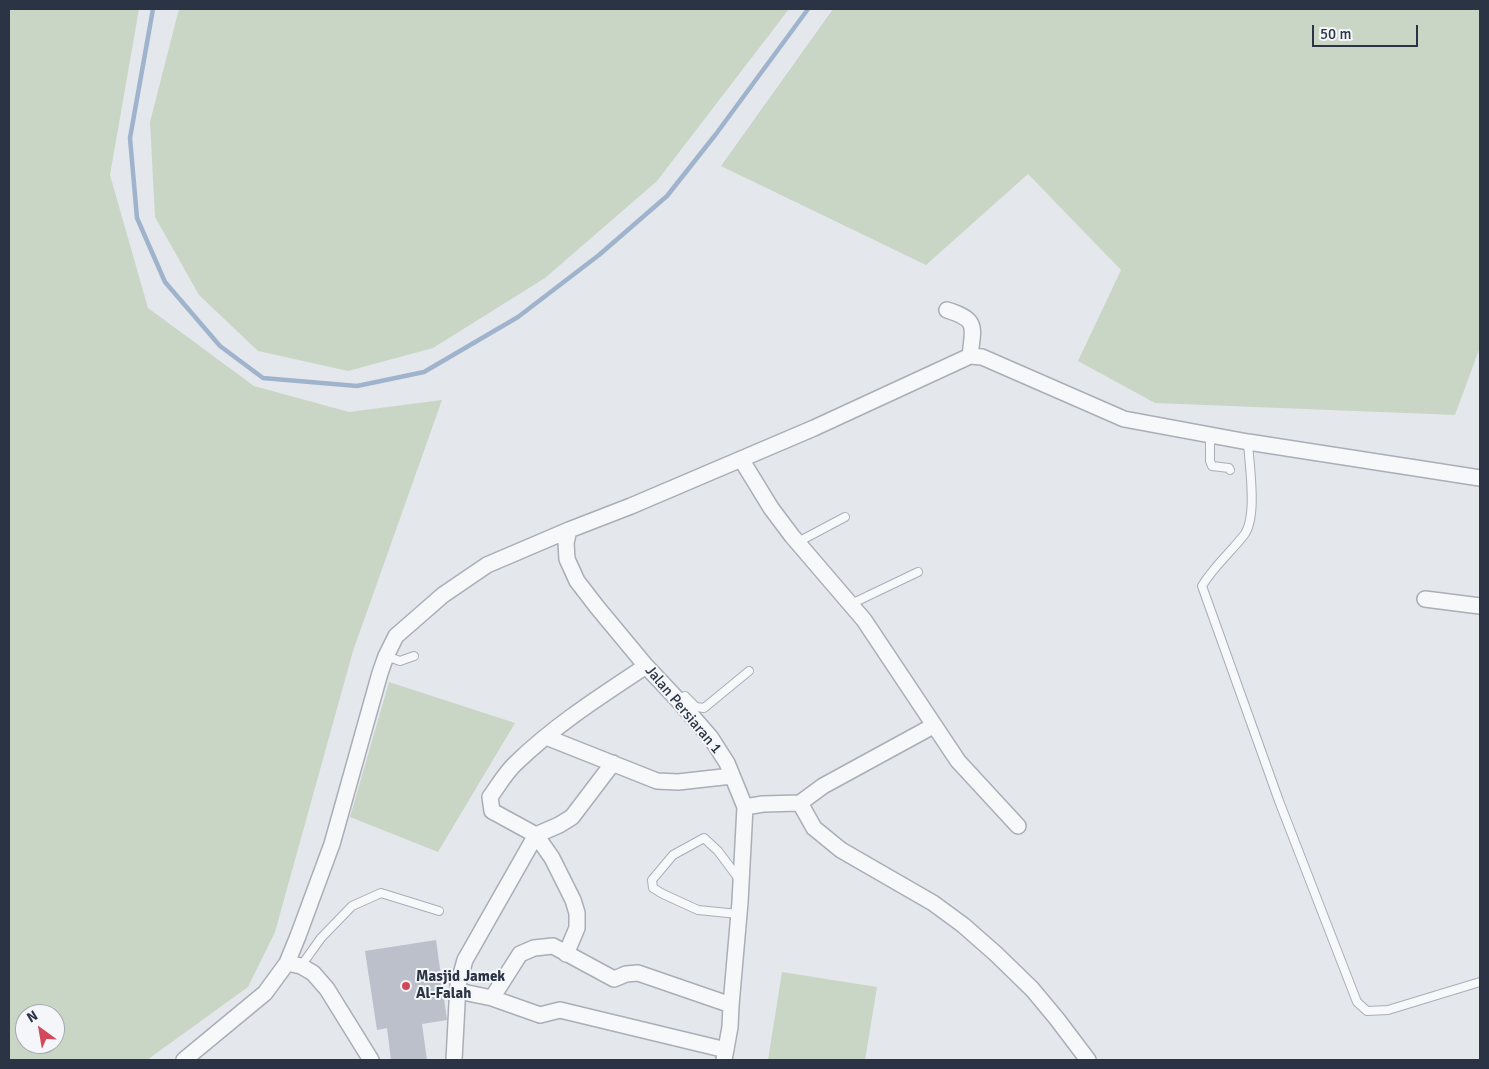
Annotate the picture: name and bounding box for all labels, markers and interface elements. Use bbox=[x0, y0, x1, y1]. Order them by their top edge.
scale bar bbox=[1314, 15, 1420, 47]
text: 50 m bbox=[1320, 25, 1351, 43]
street label: Jalan Persiaran 1 bbox=[641, 662, 725, 758]
place label: Masjid Jamek Al-Falah bbox=[416, 968, 505, 1003]
marker: Masjid Jamek Al-Falah bbox=[400, 980, 412, 992]
north arrow bbox=[15, 1004, 65, 1054]
text: N bbox=[24, 1007, 41, 1026]

